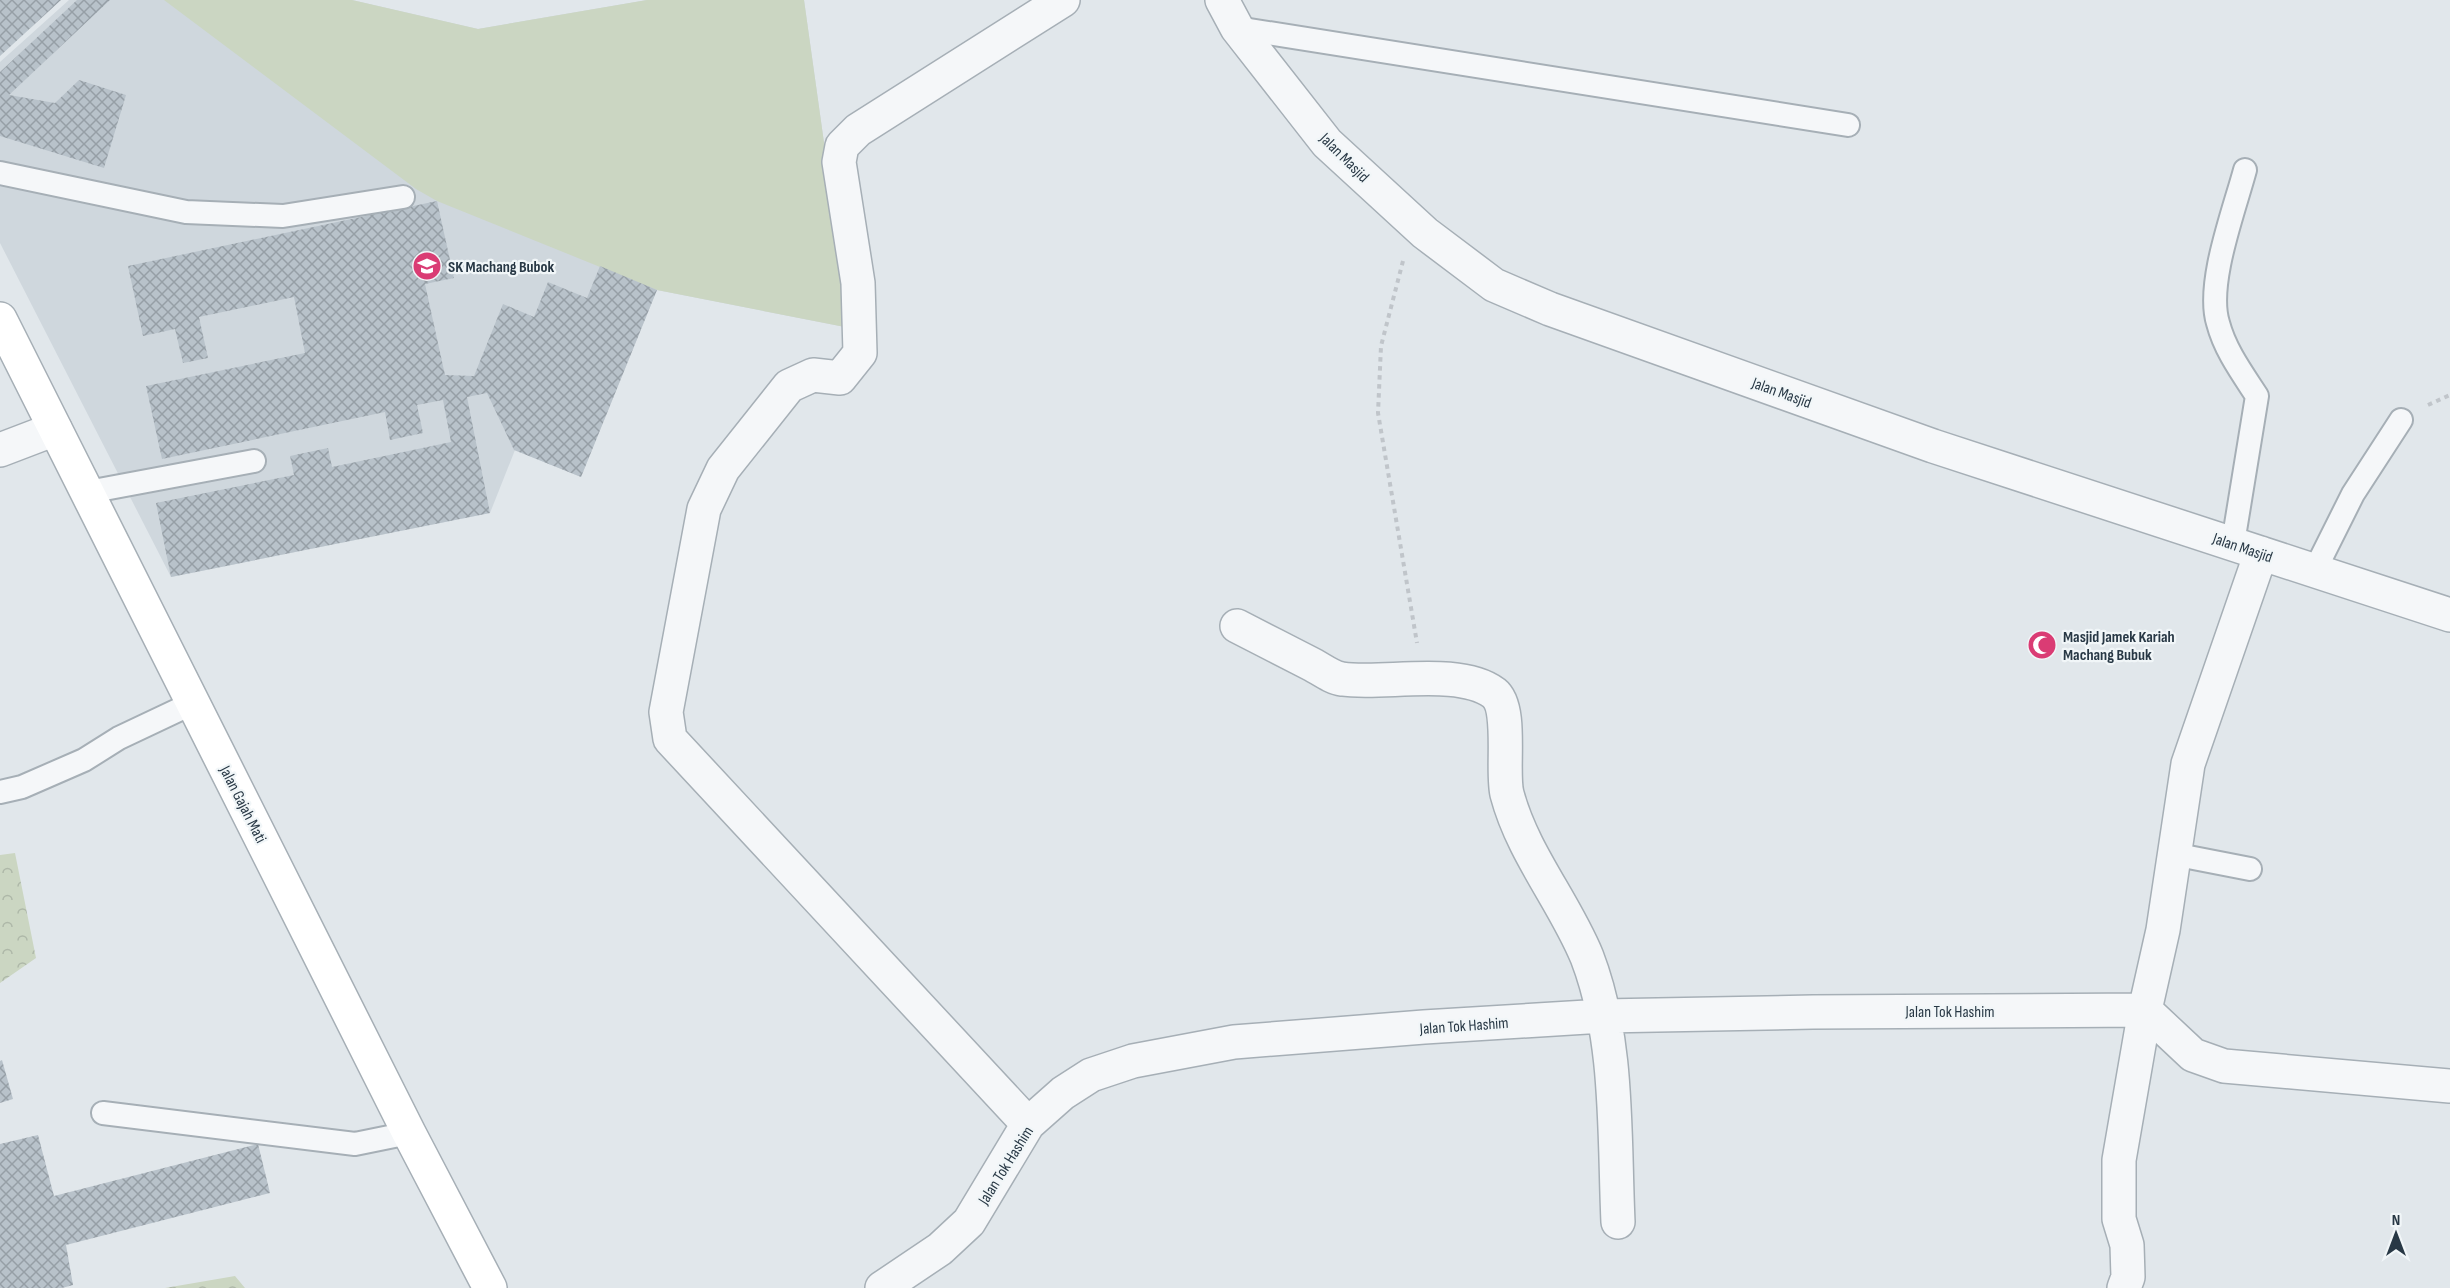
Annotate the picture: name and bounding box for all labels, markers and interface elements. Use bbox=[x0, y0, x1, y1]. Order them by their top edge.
street label: Jalan Masjid bbox=[1315, 129, 1373, 187]
school or university icon: SK Machang Bubok bbox=[411, 250, 443, 282]
place label: SK Machang Bubok bbox=[448, 258, 555, 277]
street label: Jalan Masjid bbox=[1748, 374, 1814, 413]
street label: Jalan Masjid bbox=[2209, 529, 2275, 567]
place label: Masjid Jamek Kariah Machang Bubuk bbox=[2063, 628, 2175, 665]
mosque icon: Masjid Jamek Kariah Machang Bubuk bbox=[2026, 629, 2058, 661]
street label: Jalan Gajah Mati bbox=[215, 762, 270, 846]
street label: Jalan Tok Hashim bbox=[1905, 1003, 1994, 1022]
street label: Jalan Tok Hashim bbox=[1418, 1014, 1509, 1039]
street label: Jalan Tok Hashim bbox=[974, 1123, 1038, 1209]
north arrow bbox=[2366, 1204, 2426, 1264]
text: N bbox=[2392, 1211, 2400, 1230]

